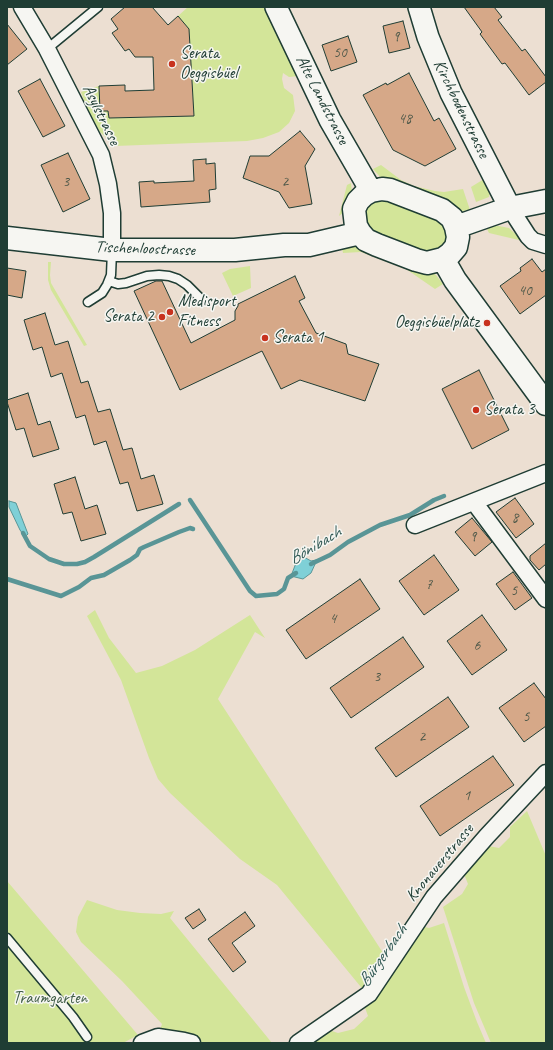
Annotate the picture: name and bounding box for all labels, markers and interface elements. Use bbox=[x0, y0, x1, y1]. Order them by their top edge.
house number: 9 bbox=[393, 28, 399, 46]
place label: Serata Oeggisbüel bbox=[180, 44, 237, 84]
house number: 50 bbox=[333, 44, 347, 62]
street label: Alte Landstrasse bbox=[291, 52, 353, 148]
street label: Kirchbodenstrasse bbox=[428, 56, 494, 162]
marker: Serata Oeggisbüel bbox=[167, 59, 177, 69]
street label: Asylstrasse bbox=[78, 81, 124, 149]
house number: 48 bbox=[398, 110, 412, 128]
house number: 3 bbox=[63, 173, 69, 191]
house number: 2 bbox=[282, 173, 288, 191]
street label: Tischenloostrasse bbox=[95, 237, 195, 261]
house number: 40 bbox=[518, 282, 532, 300]
place label: Medisport Fitness bbox=[178, 292, 236, 332]
place label: Serata 2 bbox=[103, 307, 154, 327]
marker: Medisport Fitness bbox=[165, 307, 175, 317]
marker: Serata 2 bbox=[157, 312, 167, 322]
place label: Oeggisbüelplatz bbox=[395, 313, 479, 333]
marker: Oeggisbüelplatz bbox=[482, 318, 492, 328]
place label: Serata 1 bbox=[273, 328, 324, 348]
marker: Serata 1 bbox=[260, 333, 270, 343]
place label: Serata 3 bbox=[484, 400, 535, 420]
marker: Serata 3 bbox=[471, 405, 481, 415]
house number: 8 bbox=[512, 509, 518, 527]
water label: Bönibach bbox=[285, 522, 345, 570]
house number: 9 bbox=[470, 528, 476, 546]
house number: 7 bbox=[426, 576, 432, 594]
house number: 5 bbox=[511, 582, 517, 600]
house number: 4 bbox=[330, 610, 336, 628]
house number: 6 bbox=[474, 637, 480, 655]
house number: 3 bbox=[374, 668, 380, 686]
house number: 5 bbox=[523, 708, 529, 726]
house number: 2 bbox=[419, 728, 425, 746]
house number: 1 bbox=[464, 787, 470, 805]
street label: Knonauerstrasse bbox=[402, 820, 478, 906]
water label: Bürgerbach bbox=[354, 921, 412, 991]
park label: Traumgarten bbox=[13, 989, 87, 1009]

